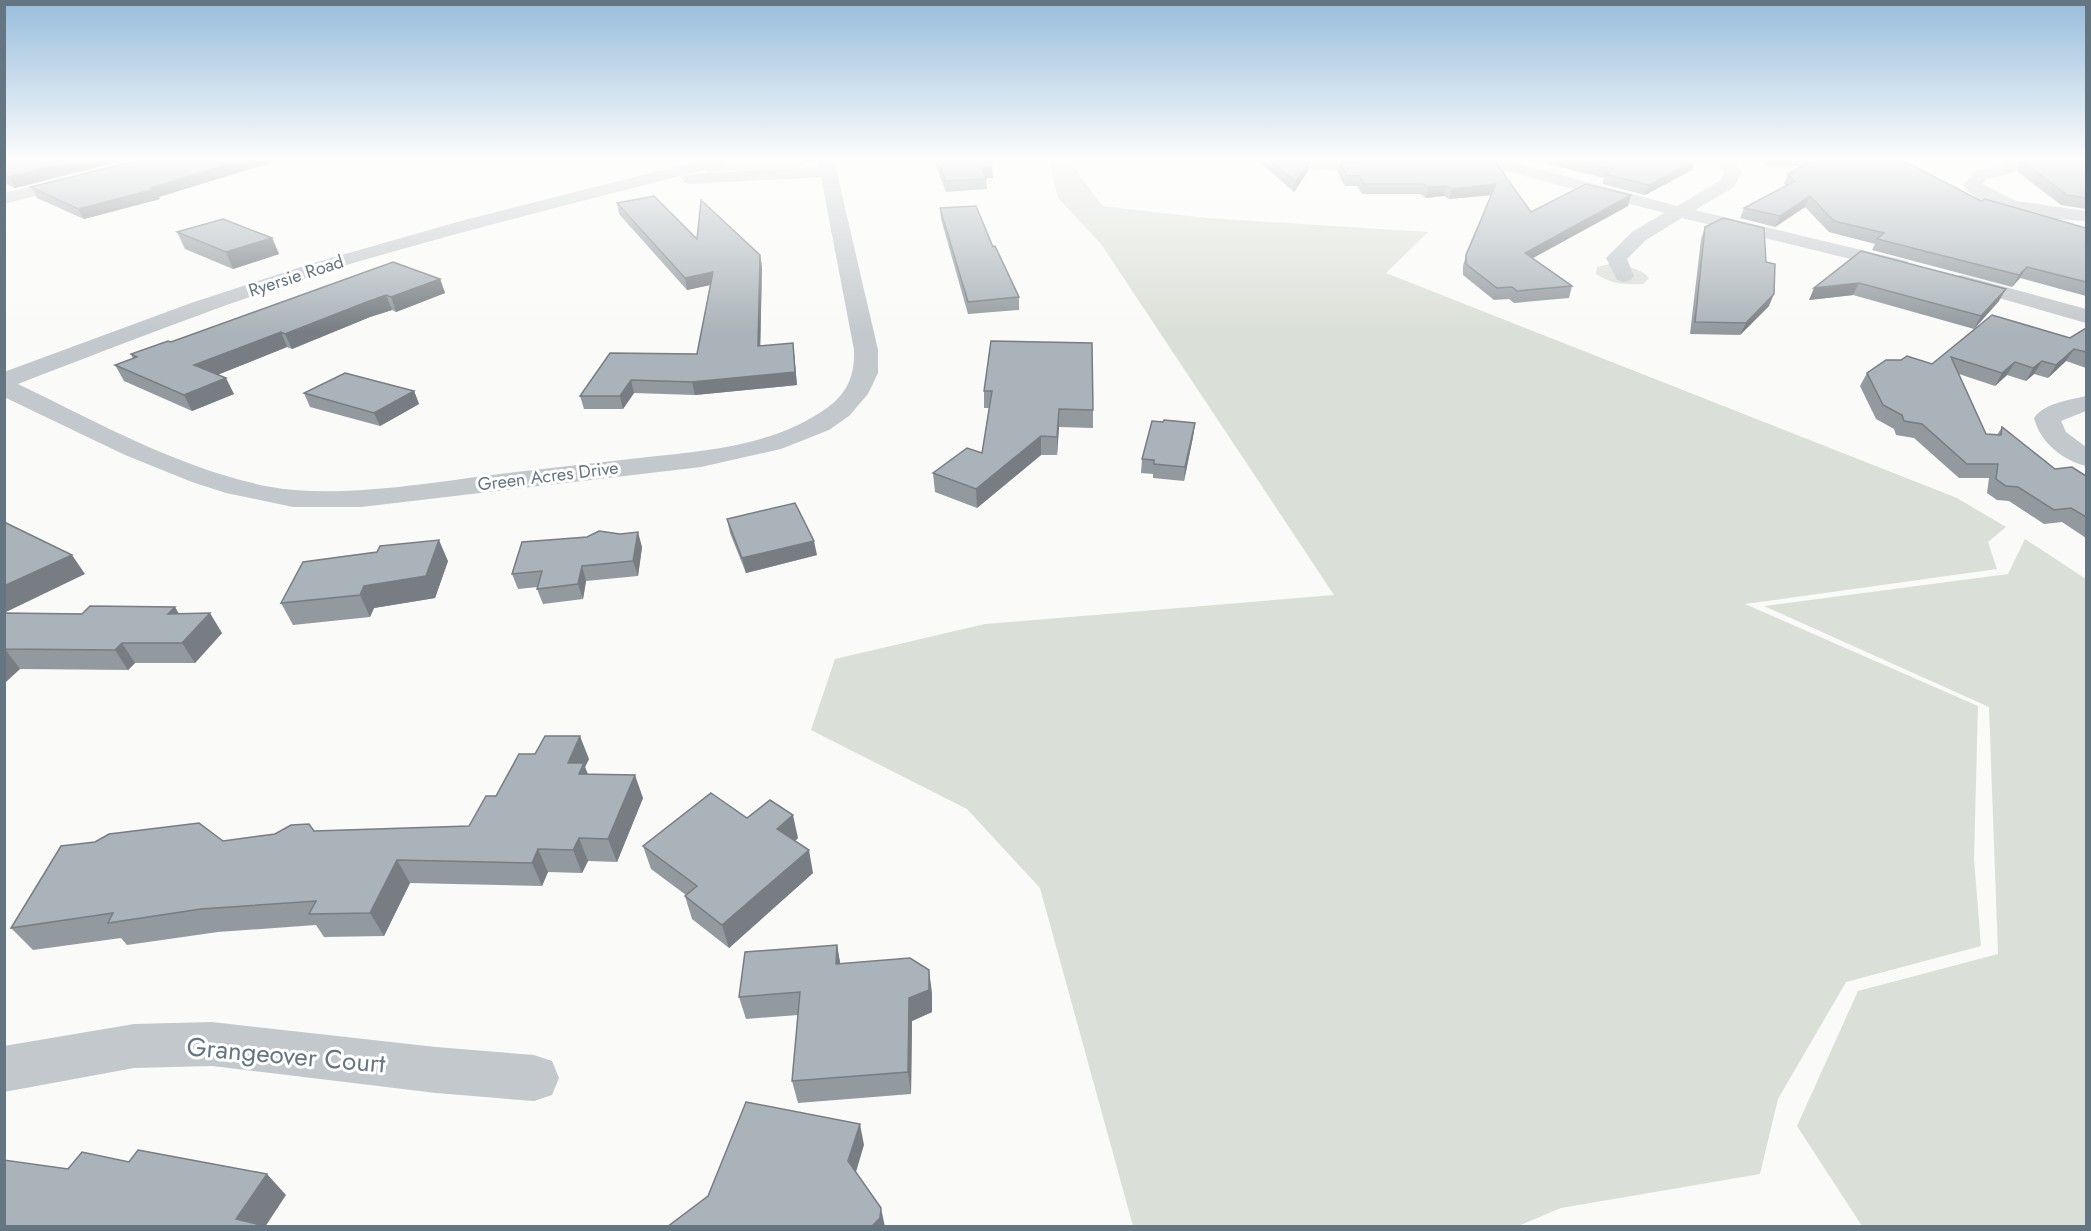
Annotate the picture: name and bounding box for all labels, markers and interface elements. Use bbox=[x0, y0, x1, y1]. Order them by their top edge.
street label: Ryersie Road bbox=[245, 248, 347, 304]
street label: Green Acres Drive bbox=[476, 454, 620, 498]
street label: Grangeover Court bbox=[185, 1027, 388, 1083]

